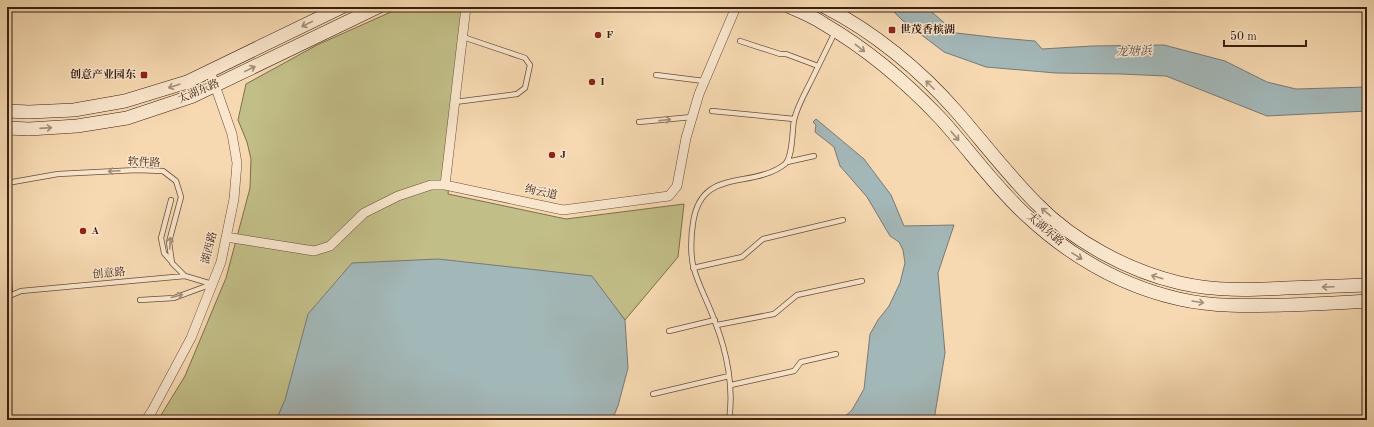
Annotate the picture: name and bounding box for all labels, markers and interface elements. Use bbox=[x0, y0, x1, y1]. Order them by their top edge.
one-way arrow bbox=[301, 21, 313, 28]
scale bar bbox=[1224, 22, 1306, 48]
place label: 世茂香槟湖 bbox=[900, 23, 955, 36]
marker: 世茂香槟湖 bbox=[887, 25, 897, 35]
marker: F bbox=[593, 30, 603, 40]
place label: F bbox=[606, 30, 613, 41]
text: 50 m bbox=[1230, 30, 1257, 43]
water label: 龙塘浜 bbox=[1116, 43, 1153, 59]
one-way arrow bbox=[855, 44, 866, 52]
one-way arrow bbox=[244, 65, 256, 72]
place label: 创意产业园东 bbox=[70, 68, 136, 81]
marker: 创意产业园东 bbox=[139, 70, 149, 80]
street label: 太湖东路 bbox=[176, 77, 221, 106]
marker: I bbox=[587, 77, 597, 87]
place label: I bbox=[600, 77, 605, 88]
one-way arrow bbox=[925, 80, 935, 90]
one-way arrow bbox=[168, 83, 181, 90]
one-way arrow bbox=[658, 116, 671, 123]
one-way arrow bbox=[39, 124, 52, 132]
one-way arrow bbox=[951, 131, 960, 141]
marker: J bbox=[547, 150, 557, 160]
place label: J bbox=[560, 150, 566, 161]
street label: 软件路 bbox=[127, 155, 161, 169]
one-way arrow bbox=[108, 167, 121, 175]
street label: 绚云道 bbox=[524, 182, 559, 202]
one-way arrow bbox=[1040, 208, 1051, 217]
street label: 太湖东路 bbox=[1025, 210, 1067, 248]
marker: A bbox=[78, 226, 88, 236]
place label: A bbox=[91, 226, 100, 237]
street label: 湖西路 bbox=[198, 230, 220, 265]
one-way arrow bbox=[167, 237, 174, 250]
one-way arrow bbox=[1071, 252, 1082, 260]
street label: 创意路 bbox=[92, 265, 126, 281]
one-way arrow bbox=[1152, 272, 1164, 280]
one-way arrow bbox=[1322, 283, 1335, 291]
one-way arrow bbox=[170, 292, 183, 300]
one-way arrow bbox=[1191, 298, 1204, 306]

